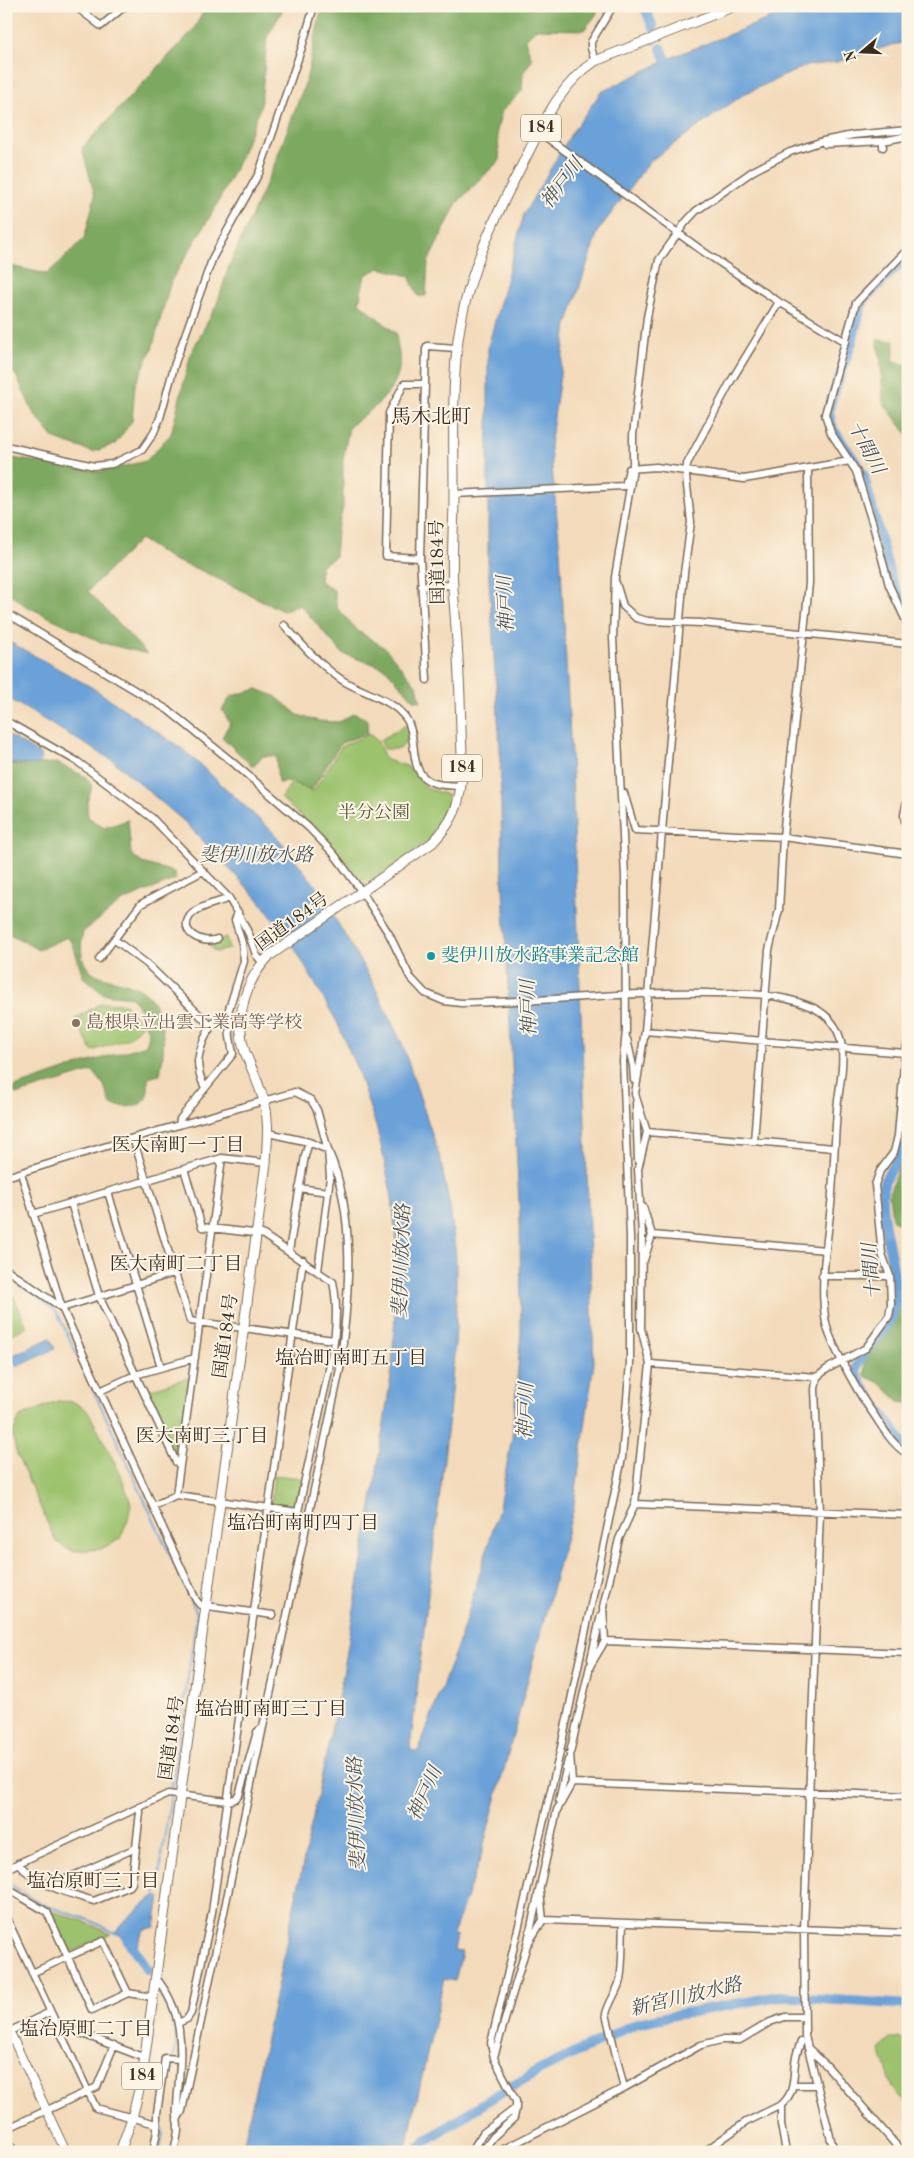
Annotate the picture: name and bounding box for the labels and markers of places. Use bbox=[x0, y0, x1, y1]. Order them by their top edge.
place label: 斐伊川放水路事業記念館 bbox=[441, 945, 639, 965]
marker: 斐伊川放水路事業記念館 bbox=[425, 950, 437, 962]
place label: 島根県立出雲工業高等学校 bbox=[86, 1012, 302, 1032]
marker: 島根県立出雲工業高等学校 bbox=[70, 1017, 82, 1029]

